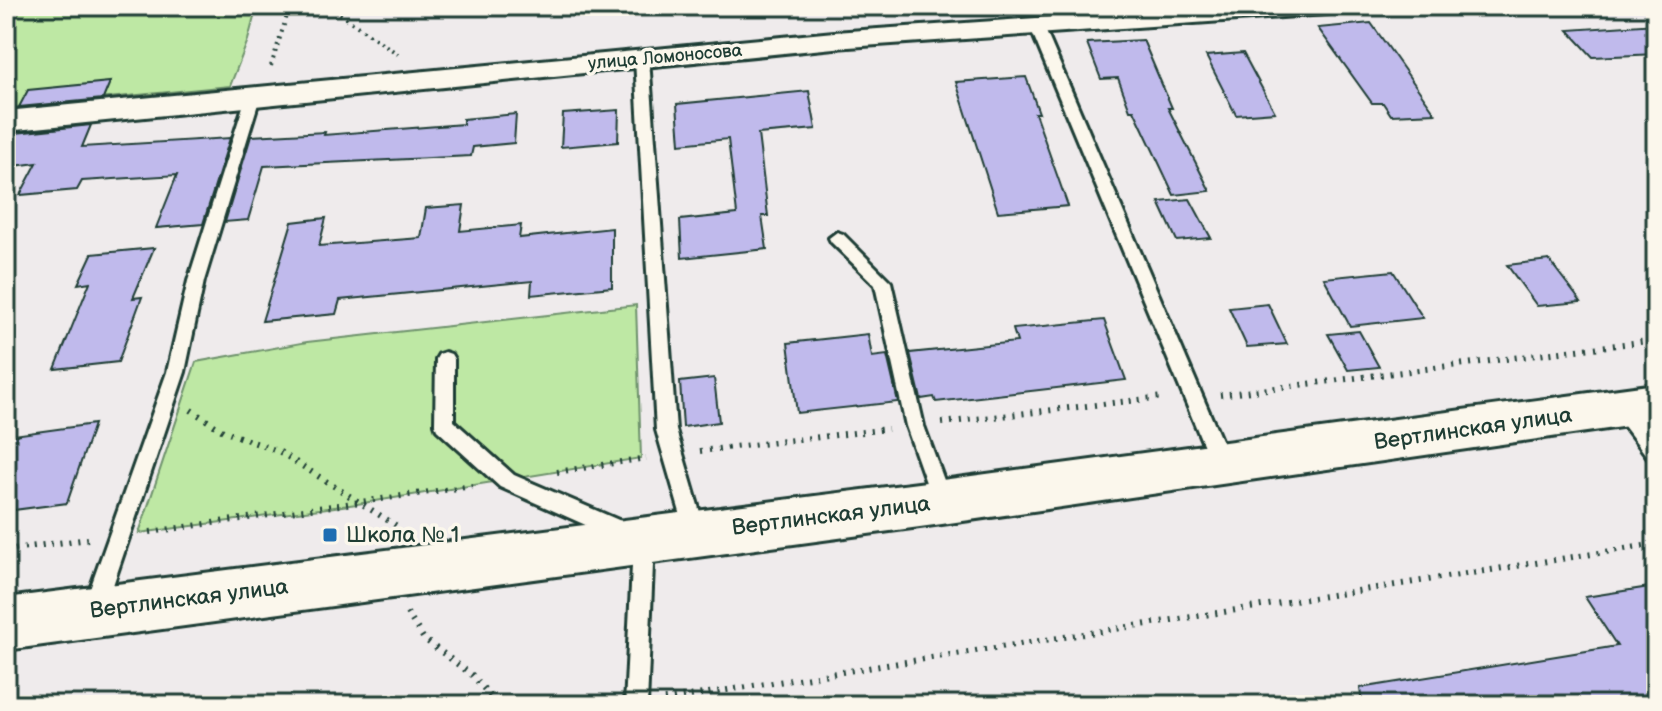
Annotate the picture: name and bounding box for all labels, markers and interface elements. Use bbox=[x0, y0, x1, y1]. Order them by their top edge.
street label: улица Ломоносова bbox=[587, 40, 743, 74]
street label: Вертлинская улица bbox=[1372, 402, 1574, 456]
street label: Вертлинская улица bbox=[730, 490, 932, 542]
place label: Школа № 1 bbox=[346, 522, 459, 549]
marker: Школа № 1 bbox=[321, 526, 339, 544]
street label: Вертлинская улица bbox=[88, 573, 290, 625]

